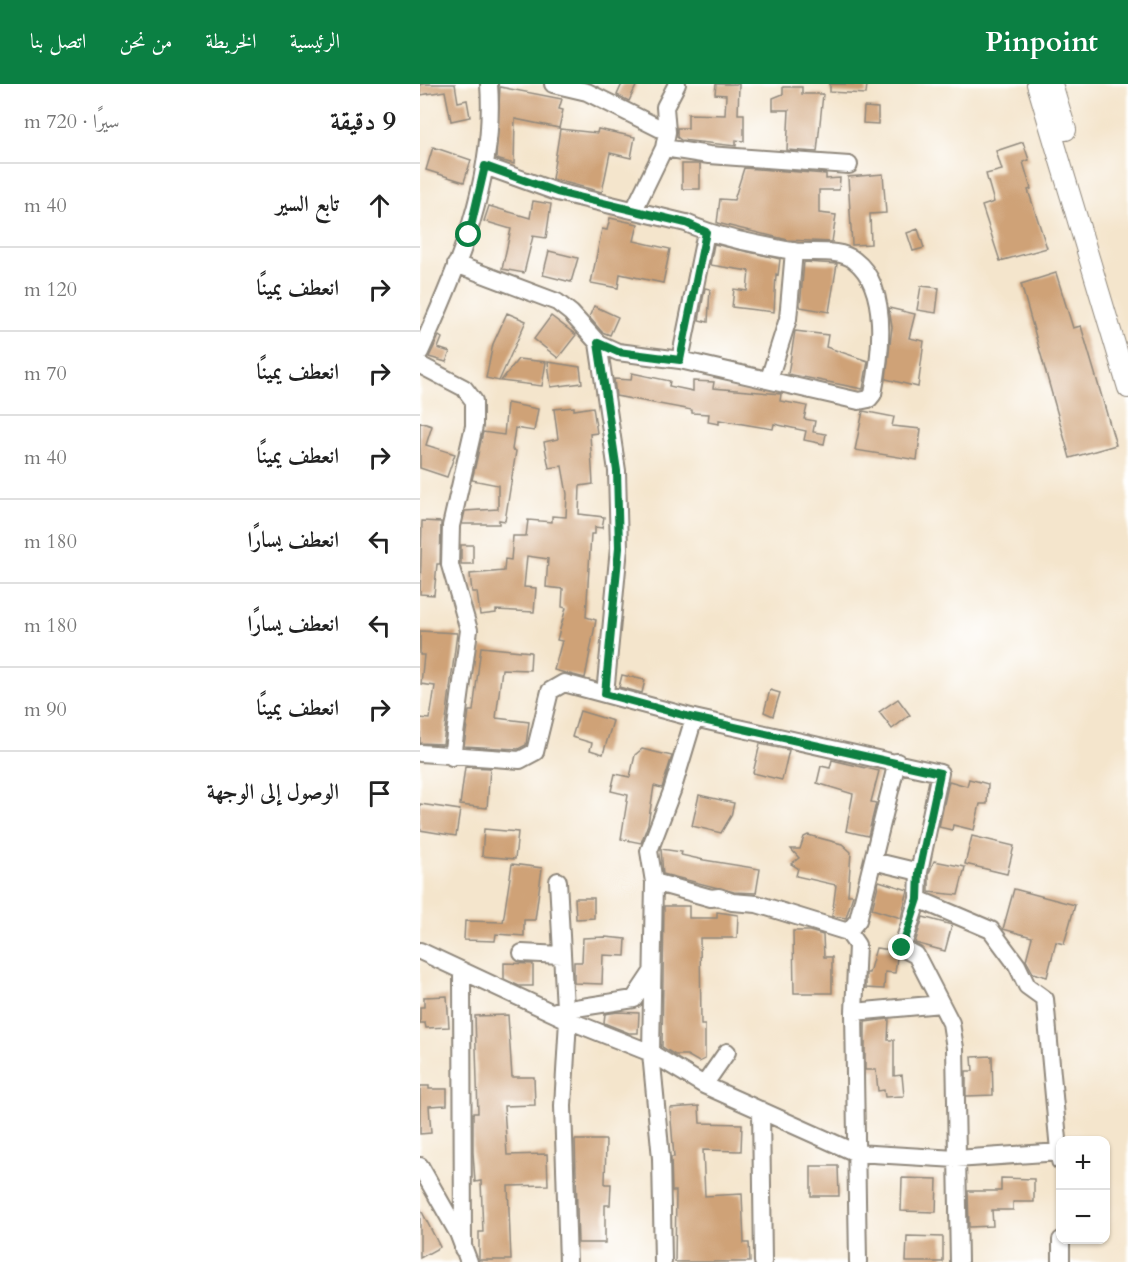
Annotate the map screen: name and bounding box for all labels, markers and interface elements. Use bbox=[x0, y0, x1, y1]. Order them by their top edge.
text: Pinpoint bbox=[985, 23, 1098, 61]
text: اتصل بنا bbox=[30, 27, 86, 56]
text: من نحن bbox=[119, 27, 173, 56]
text: الخريطة bbox=[206, 27, 257, 56]
text: الرئيسية bbox=[290, 27, 340, 56]
text: 9 دقيقة bbox=[330, 104, 396, 139]
text: سيرًا · 720 m bbox=[24, 108, 120, 135]
text: تابع السير bbox=[276, 189, 339, 219]
icon: ahead bbox=[363, 189, 396, 222]
text: 40 m bbox=[24, 192, 67, 219]
route start bbox=[455, 221, 481, 247]
text: انعطف يمينًا bbox=[256, 273, 339, 303]
icon: right bbox=[363, 273, 396, 306]
text: 120 m bbox=[24, 276, 77, 303]
text: انعطف يمينًا bbox=[256, 357, 339, 387]
icon: right bbox=[363, 357, 396, 390]
text: 70 m bbox=[24, 360, 67, 387]
text: انعطف يمينًا bbox=[256, 441, 339, 471]
icon: right bbox=[363, 441, 396, 474]
text: 40 m bbox=[24, 444, 67, 471]
text: انعطف يسارًا bbox=[248, 525, 339, 555]
icon: left bbox=[363, 525, 396, 558]
text: 180 m bbox=[24, 528, 77, 555]
text: انعطف يسارًا bbox=[248, 609, 339, 639]
icon: left bbox=[363, 609, 396, 642]
text: 180 m bbox=[24, 612, 77, 639]
text: انعطف يمينًا bbox=[256, 693, 339, 723]
icon: right bbox=[363, 693, 396, 726]
text: 90 m bbox=[24, 696, 67, 723]
text: الوصول إلى الوجهة bbox=[207, 777, 339, 807]
icon: arrive bbox=[363, 777, 396, 810]
route end bbox=[888, 934, 914, 960]
map controls bbox=[1056, 1136, 1110, 1244]
button: + bbox=[1056, 1136, 1110, 1190]
button: − bbox=[1056, 1190, 1110, 1244]

